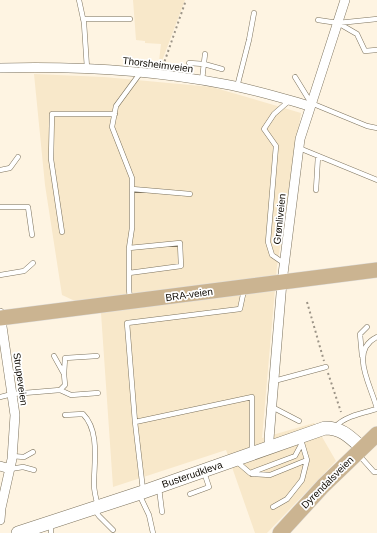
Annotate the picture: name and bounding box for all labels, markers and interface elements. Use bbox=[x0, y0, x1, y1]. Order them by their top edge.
street label: Thorsheimveien bbox=[122, 55, 194, 74]
street label: Grønliveien bbox=[271, 193, 288, 245]
street label: BRA-veien bbox=[165, 286, 214, 303]
street label: Strupeveien bbox=[11, 352, 30, 406]
street label: Dyrendalsveien bbox=[299, 454, 356, 511]
street label: Busterudkleva bbox=[160, 459, 224, 490]

